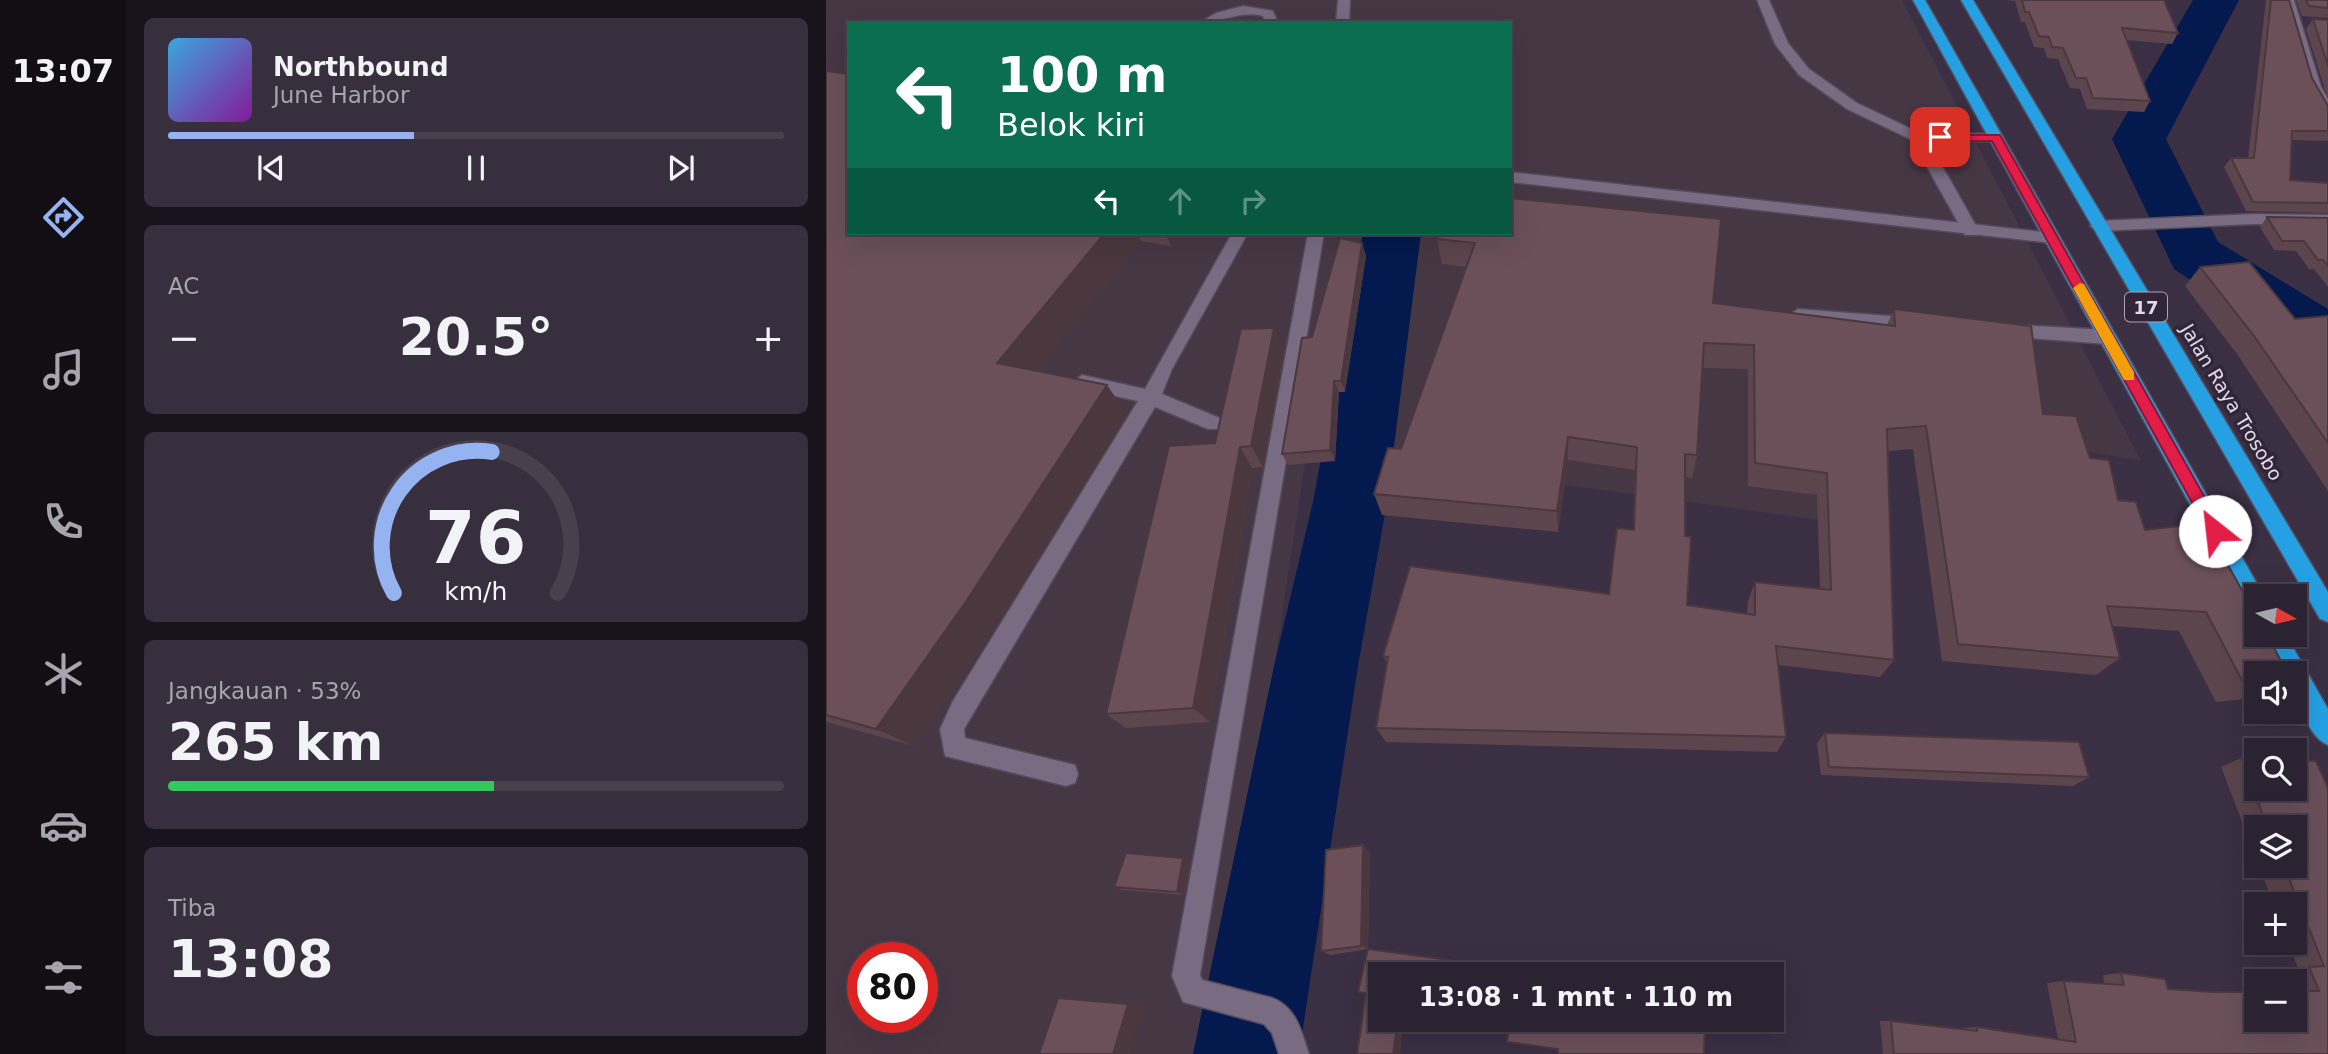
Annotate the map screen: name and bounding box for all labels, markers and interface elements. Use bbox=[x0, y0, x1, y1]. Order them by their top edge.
text: 100 m bbox=[997, 47, 1167, 104]
icon: left bbox=[882, 49, 973, 140]
text: 13:07 bbox=[12, 52, 114, 90]
text: Northbound bbox=[273, 52, 449, 82]
text: June Harbor bbox=[273, 82, 409, 108]
text: Belok kiri bbox=[997, 106, 1145, 144]
pin bbox=[1910, 107, 1970, 167]
icon: arrive bbox=[1921, 118, 1959, 156]
icon: previous bbox=[252, 149, 290, 187]
icon: pause bbox=[457, 149, 495, 187]
icon: next bbox=[662, 149, 700, 187]
icon: left bbox=[1088, 182, 1126, 220]
icon: ahead bbox=[1161, 182, 1199, 220]
icon: right bbox=[1234, 182, 1272, 220]
icon: directions bbox=[39, 193, 88, 242]
text: AC bbox=[168, 273, 199, 299]
road number: 17 bbox=[2125, 292, 2167, 321]
text: 20.5° bbox=[399, 307, 553, 367]
text: − bbox=[168, 316, 200, 360]
text: + bbox=[752, 316, 784, 360]
street label: Jalan Raya Trosobo bbox=[2176, 319, 2287, 484]
icon: music bbox=[39, 345, 88, 394]
position arrow bbox=[2178, 494, 2252, 568]
text: 76 bbox=[425, 495, 527, 580]
icon: phone bbox=[39, 497, 88, 546]
text: km/h bbox=[444, 577, 508, 606]
north arrow bbox=[2244, 584, 2306, 648]
map controls bbox=[2244, 584, 2307, 1032]
icon: climate bbox=[39, 649, 88, 698]
button: sound bbox=[2244, 661, 2307, 724]
text: Jangkauan · 53% bbox=[168, 678, 361, 704]
text: 265 km bbox=[168, 712, 383, 772]
button: search bbox=[2244, 738, 2307, 801]
icon: car bbox=[39, 801, 88, 850]
button: layers bbox=[2244, 815, 2307, 878]
button: + bbox=[2244, 892, 2307, 955]
text: Tiba bbox=[168, 895, 216, 921]
text: 13:08 bbox=[168, 929, 334, 989]
speed limit sign: 80 bbox=[847, 942, 938, 1033]
icon: filters bbox=[39, 953, 88, 1002]
button: − bbox=[2244, 969, 2307, 1032]
text: 13:08 · 1 mnt · 110 m bbox=[1419, 982, 1733, 1012]

